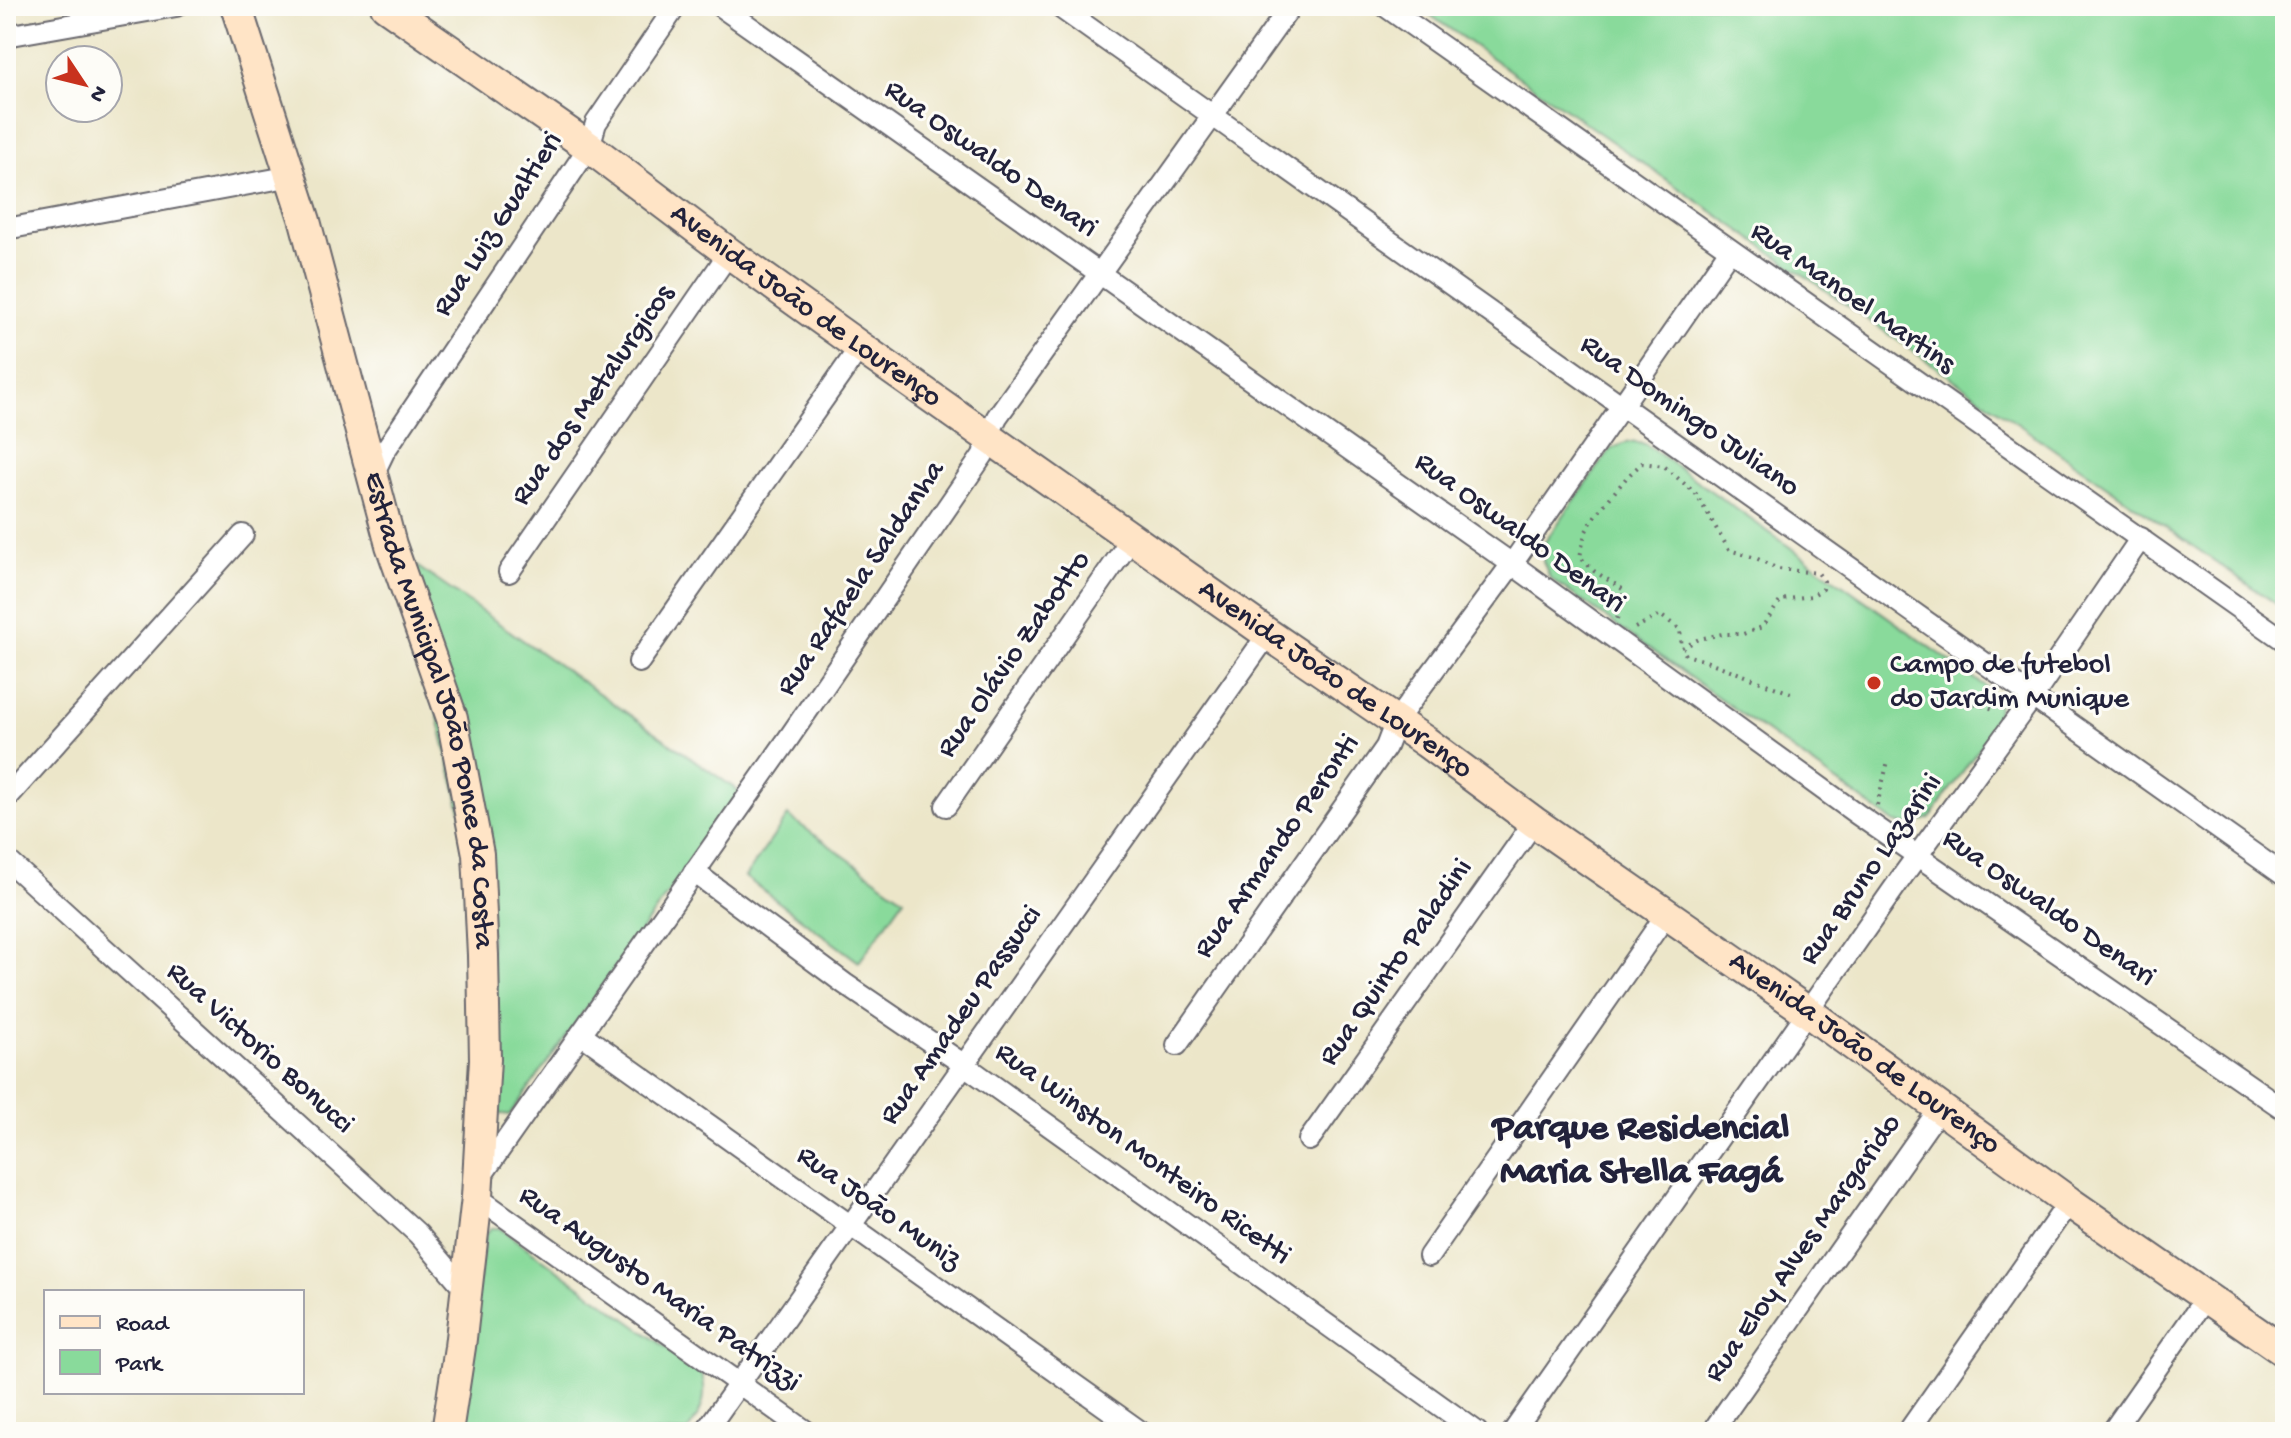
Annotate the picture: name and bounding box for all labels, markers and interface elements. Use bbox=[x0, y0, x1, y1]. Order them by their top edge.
north arrow bbox=[44, 44, 124, 124]
street label: Rua Oswaldo Denari bbox=[877, 73, 1103, 247]
text: N bbox=[82, 80, 112, 107]
street label: Rua Luiz Gualtieri bbox=[426, 126, 572, 324]
street label: Avenida João de Lourenço bbox=[663, 197, 948, 416]
street label: Rua Manoel Martins bbox=[1743, 215, 1962, 383]
street label: Rua dos Metalurgicos bbox=[505, 278, 684, 513]
street label: Rua Domingo Juliano bbox=[1572, 328, 1806, 506]
street label: Rua Oswaldo Denari bbox=[1407, 446, 1631, 622]
street label: Rua Rafaela Saldanha bbox=[770, 454, 954, 703]
street label: Estrada Municipal João Ponce da Costa bbox=[355, 468, 500, 951]
street label: Rua Olávio Zabotto bbox=[930, 545, 1100, 765]
street label: Avenida João de Lourenço bbox=[1191, 573, 1479, 788]
place label: Campo de futebol do Jardim Munique bbox=[1890, 649, 2130, 718]
marker: Campo de futebol do Jardim Munique bbox=[1865, 674, 1883, 692]
street label: Rua Armando Peronti bbox=[1188, 728, 1368, 966]
street label: Rua Bruno Lazarini bbox=[1793, 767, 1951, 973]
street label: Rua Oswaldo Denari bbox=[1935, 822, 2161, 996]
street label: Rua Quinto Paladini bbox=[1312, 853, 1482, 1073]
street label: Rua Amadeu Passucci bbox=[873, 900, 1051, 1132]
street label: Avenida João de Lourenço bbox=[1721, 944, 2007, 1163]
street label: Rua Victorio Bonucci bbox=[158, 955, 360, 1143]
street label: Rua Winston Monteiro Ricetti bbox=[987, 1036, 1297, 1274]
district label: Parque Residencial Maria Stella Fagá bbox=[1491, 1108, 1790, 1196]
street label: Rua Eloy Alves Margarido bbox=[1698, 1108, 1910, 1390]
street label: Rua João Muniz bbox=[789, 1139, 968, 1279]
street label: Rua Augusto Maria Patrizzi bbox=[511, 1179, 807, 1401]
legend bbox=[44, 1290, 304, 1394]
text: Road bbox=[116, 1311, 170, 1340]
text: Park bbox=[115, 1351, 164, 1380]

